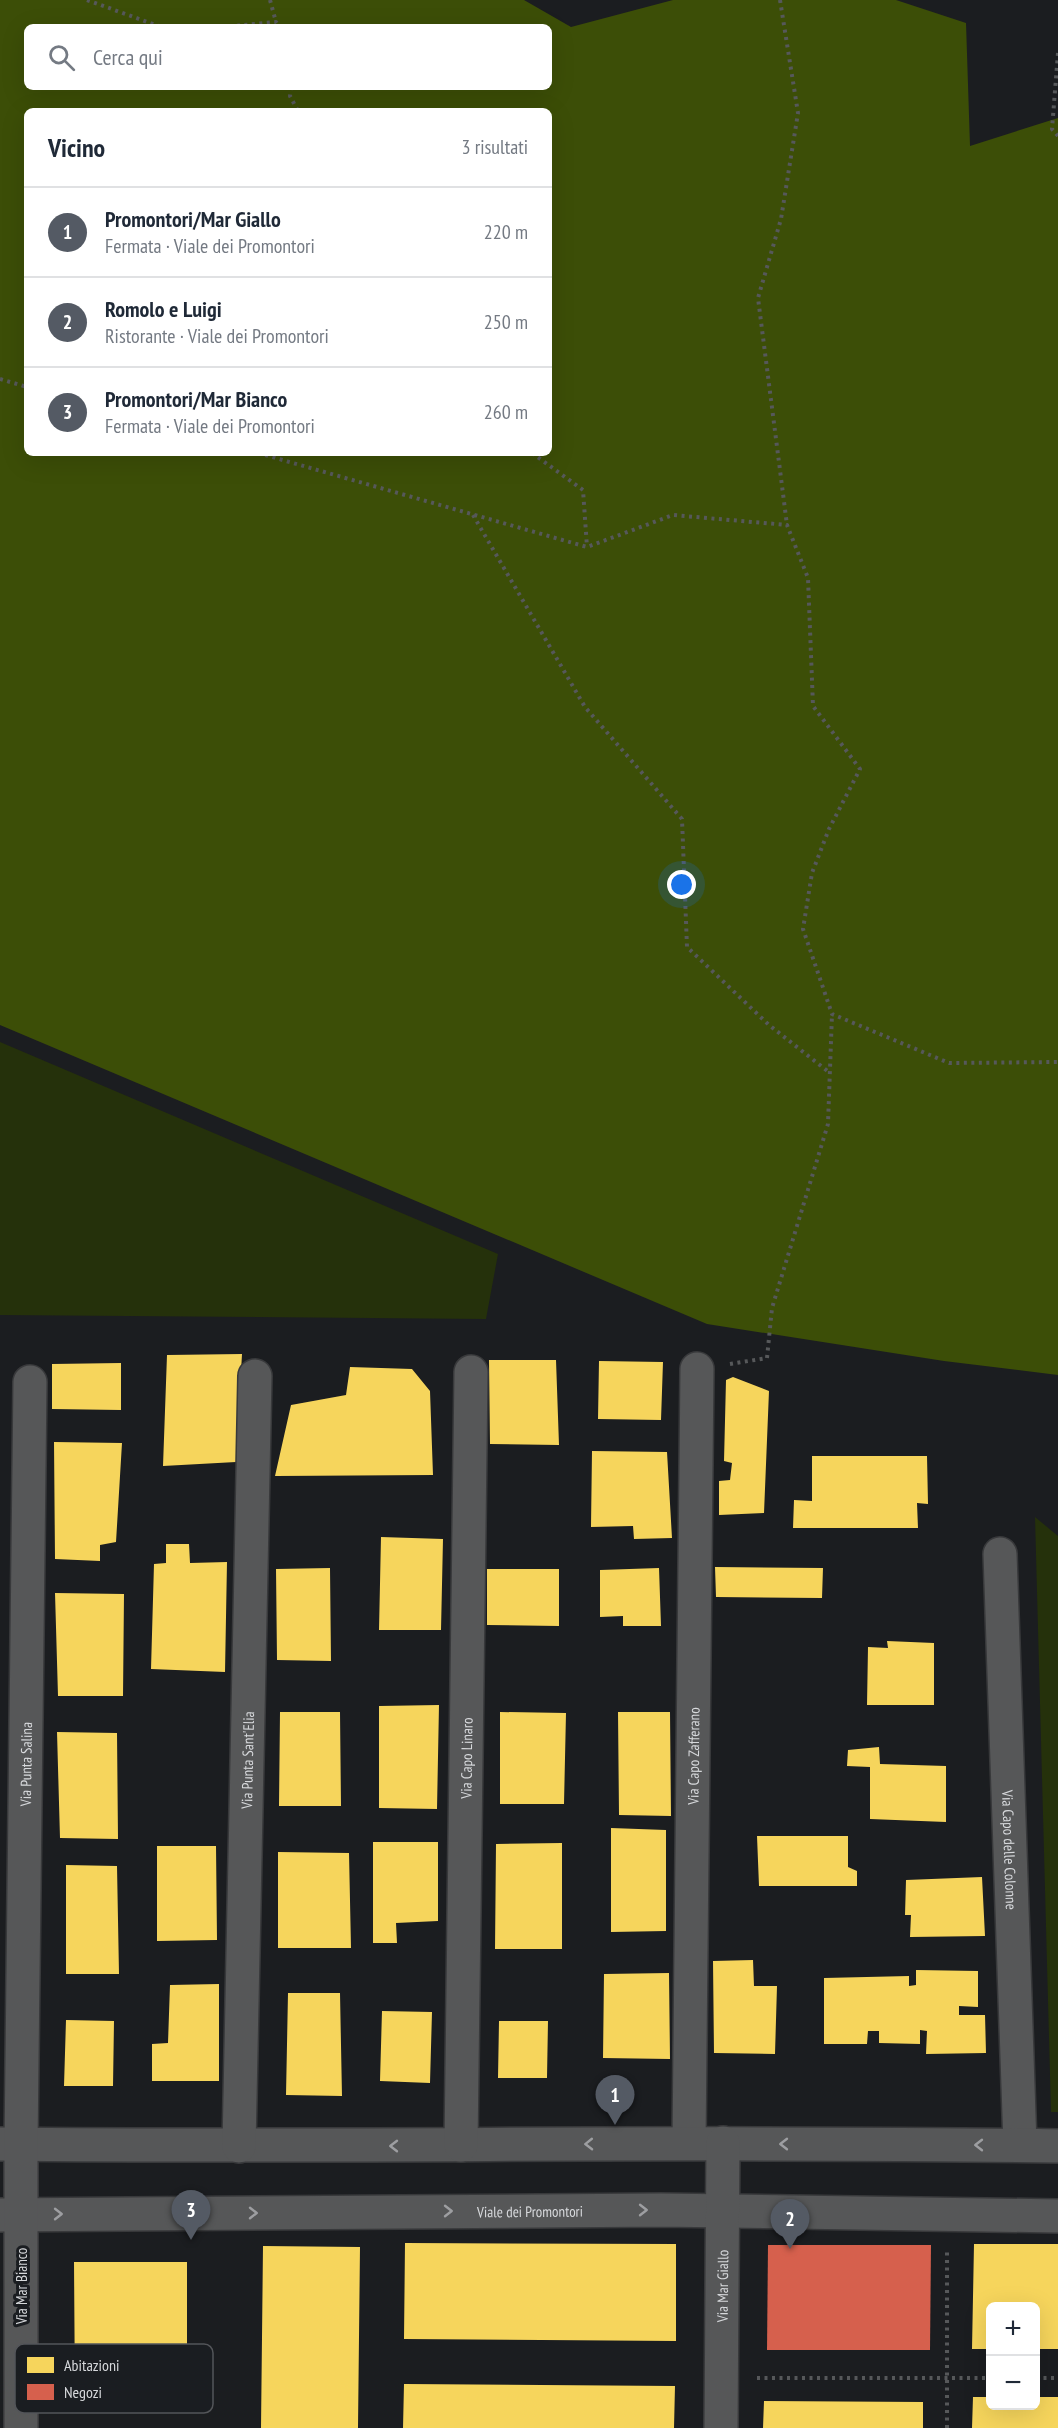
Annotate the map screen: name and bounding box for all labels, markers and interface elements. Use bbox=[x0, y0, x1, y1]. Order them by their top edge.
search box bbox=[24, 24, 552, 90]
icon: search bbox=[45, 41, 78, 74]
text: Cerca qui bbox=[93, 43, 163, 71]
text: Vicino bbox=[48, 131, 105, 164]
text: 3 risultati bbox=[462, 134, 528, 160]
text: Promontori/Mar Giallo bbox=[105, 205, 281, 233]
text: 1 bbox=[63, 219, 72, 245]
text: 220 m bbox=[484, 219, 528, 245]
text: Fermata · Viale dei Promontori bbox=[105, 233, 315, 259]
text: Romolo e Luigi bbox=[105, 295, 222, 323]
text: 2 bbox=[63, 309, 72, 335]
text: 250 m bbox=[484, 309, 528, 335]
text: Ristorante · Viale dei Promontori bbox=[105, 323, 329, 349]
text: Promontori/Mar Bianco bbox=[105, 385, 287, 413]
text: 3 bbox=[63, 399, 72, 425]
text: 260 m bbox=[484, 399, 528, 425]
text: Fermata · Viale dei Promontori bbox=[105, 413, 315, 439]
your location bbox=[667, 870, 696, 899]
street label: Via Capo Zafferano bbox=[683, 1707, 703, 1806]
street label: Via Punta Sant'Elia bbox=[236, 1711, 258, 1810]
street label: Via Capo Linaro bbox=[456, 1717, 476, 1800]
street label: Via Punta Salina bbox=[15, 1722, 35, 1807]
street label: Via Capo delle Colonne bbox=[998, 1789, 1022, 1910]
pin: 1 bbox=[596, 2076, 634, 2125]
one-way arrow bbox=[584, 2138, 593, 2150]
one-way arrow bbox=[779, 2138, 788, 2150]
one-way arrow bbox=[389, 2139, 398, 2152]
one-way arrow bbox=[974, 2139, 983, 2151]
pin: 3 bbox=[172, 2190, 210, 2240]
pin: 2 bbox=[770, 2200, 810, 2249]
street label: Viale dei Promontori bbox=[476, 2201, 583, 2221]
one-way arrow bbox=[639, 2204, 648, 2216]
one-way arrow bbox=[444, 2205, 453, 2218]
one-way arrow bbox=[249, 2207, 258, 2219]
one-way arrow bbox=[54, 2208, 63, 2221]
street label: Via Mar Bianco bbox=[12, 2248, 31, 2325]
street label: Via Mar Giallo bbox=[712, 2250, 732, 2323]
map controls bbox=[986, 2302, 1040, 2410]
button: + bbox=[986, 2302, 1040, 2356]
legend bbox=[15, 2344, 213, 2413]
text: Abitazioni bbox=[64, 2355, 119, 2375]
button: − bbox=[986, 2356, 1040, 2410]
text: Negozi bbox=[64, 2382, 102, 2402]

